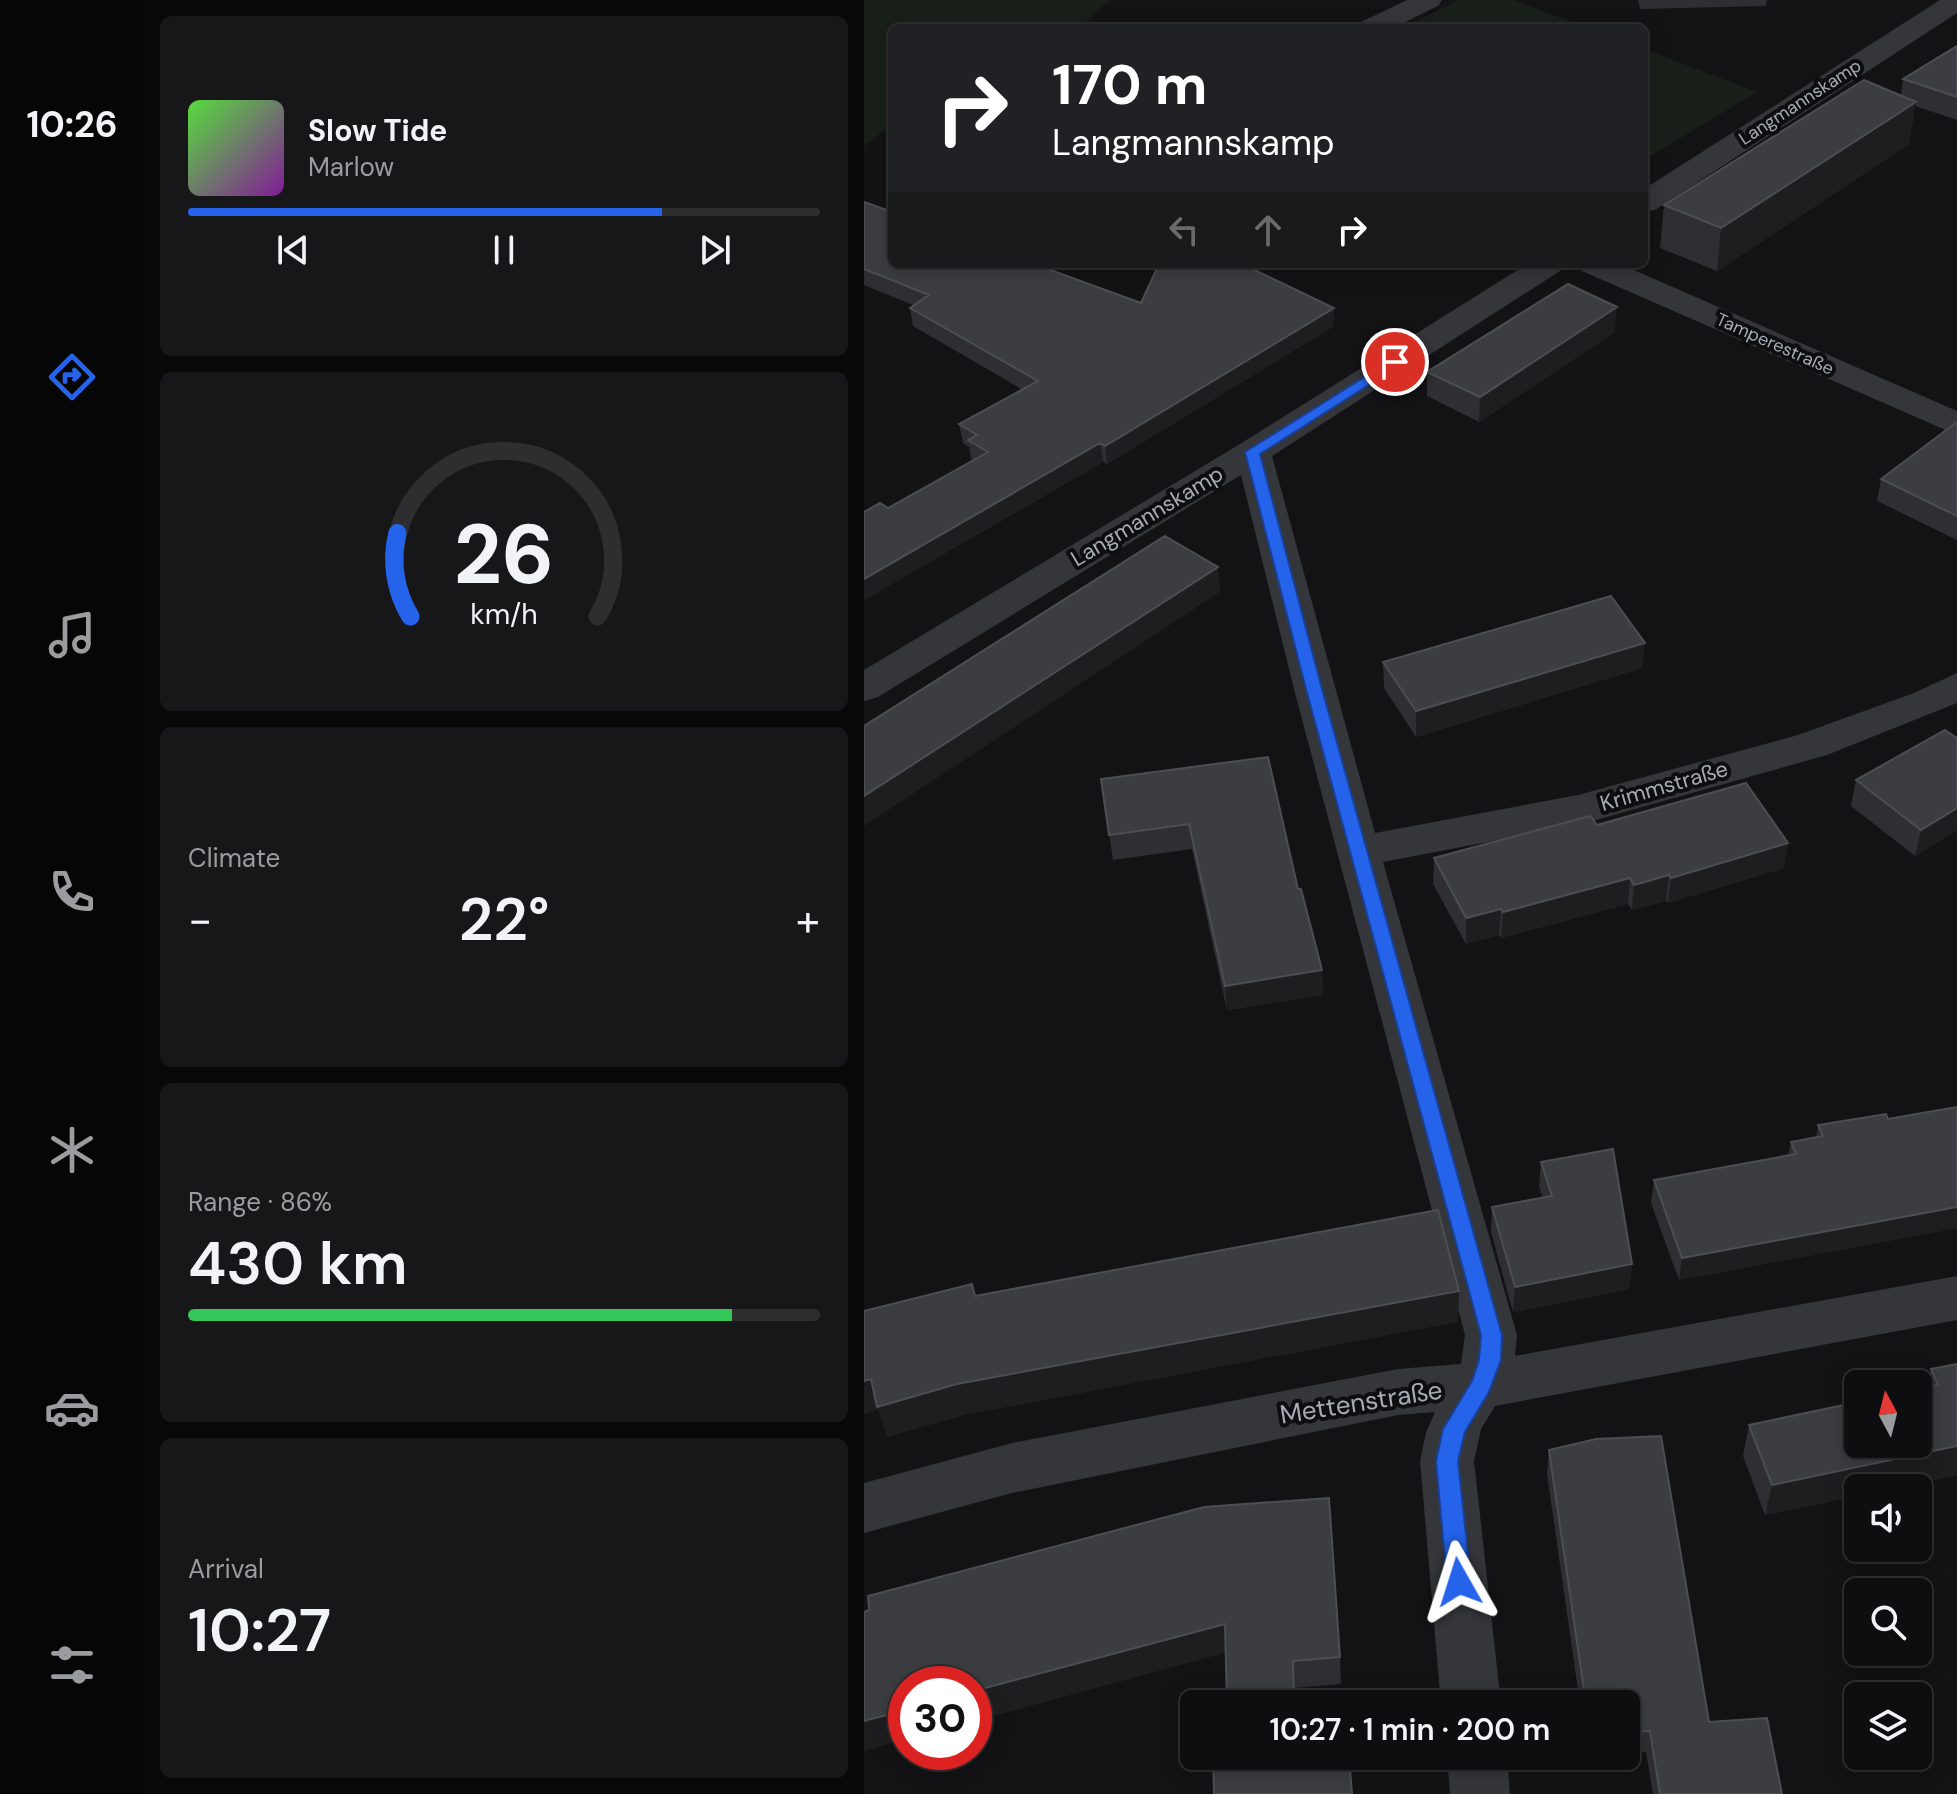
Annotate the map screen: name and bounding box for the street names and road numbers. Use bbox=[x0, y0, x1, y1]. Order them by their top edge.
street label: Langmannskamp bbox=[1734, 53, 1866, 151]
street label: Tamperestraße bbox=[1712, 307, 1838, 381]
street label: Langmannskamp bbox=[1066, 459, 1228, 573]
street label: Krimmstraße bbox=[1597, 754, 1731, 818]
street label: Mettenstraße bbox=[1277, 1372, 1445, 1432]

